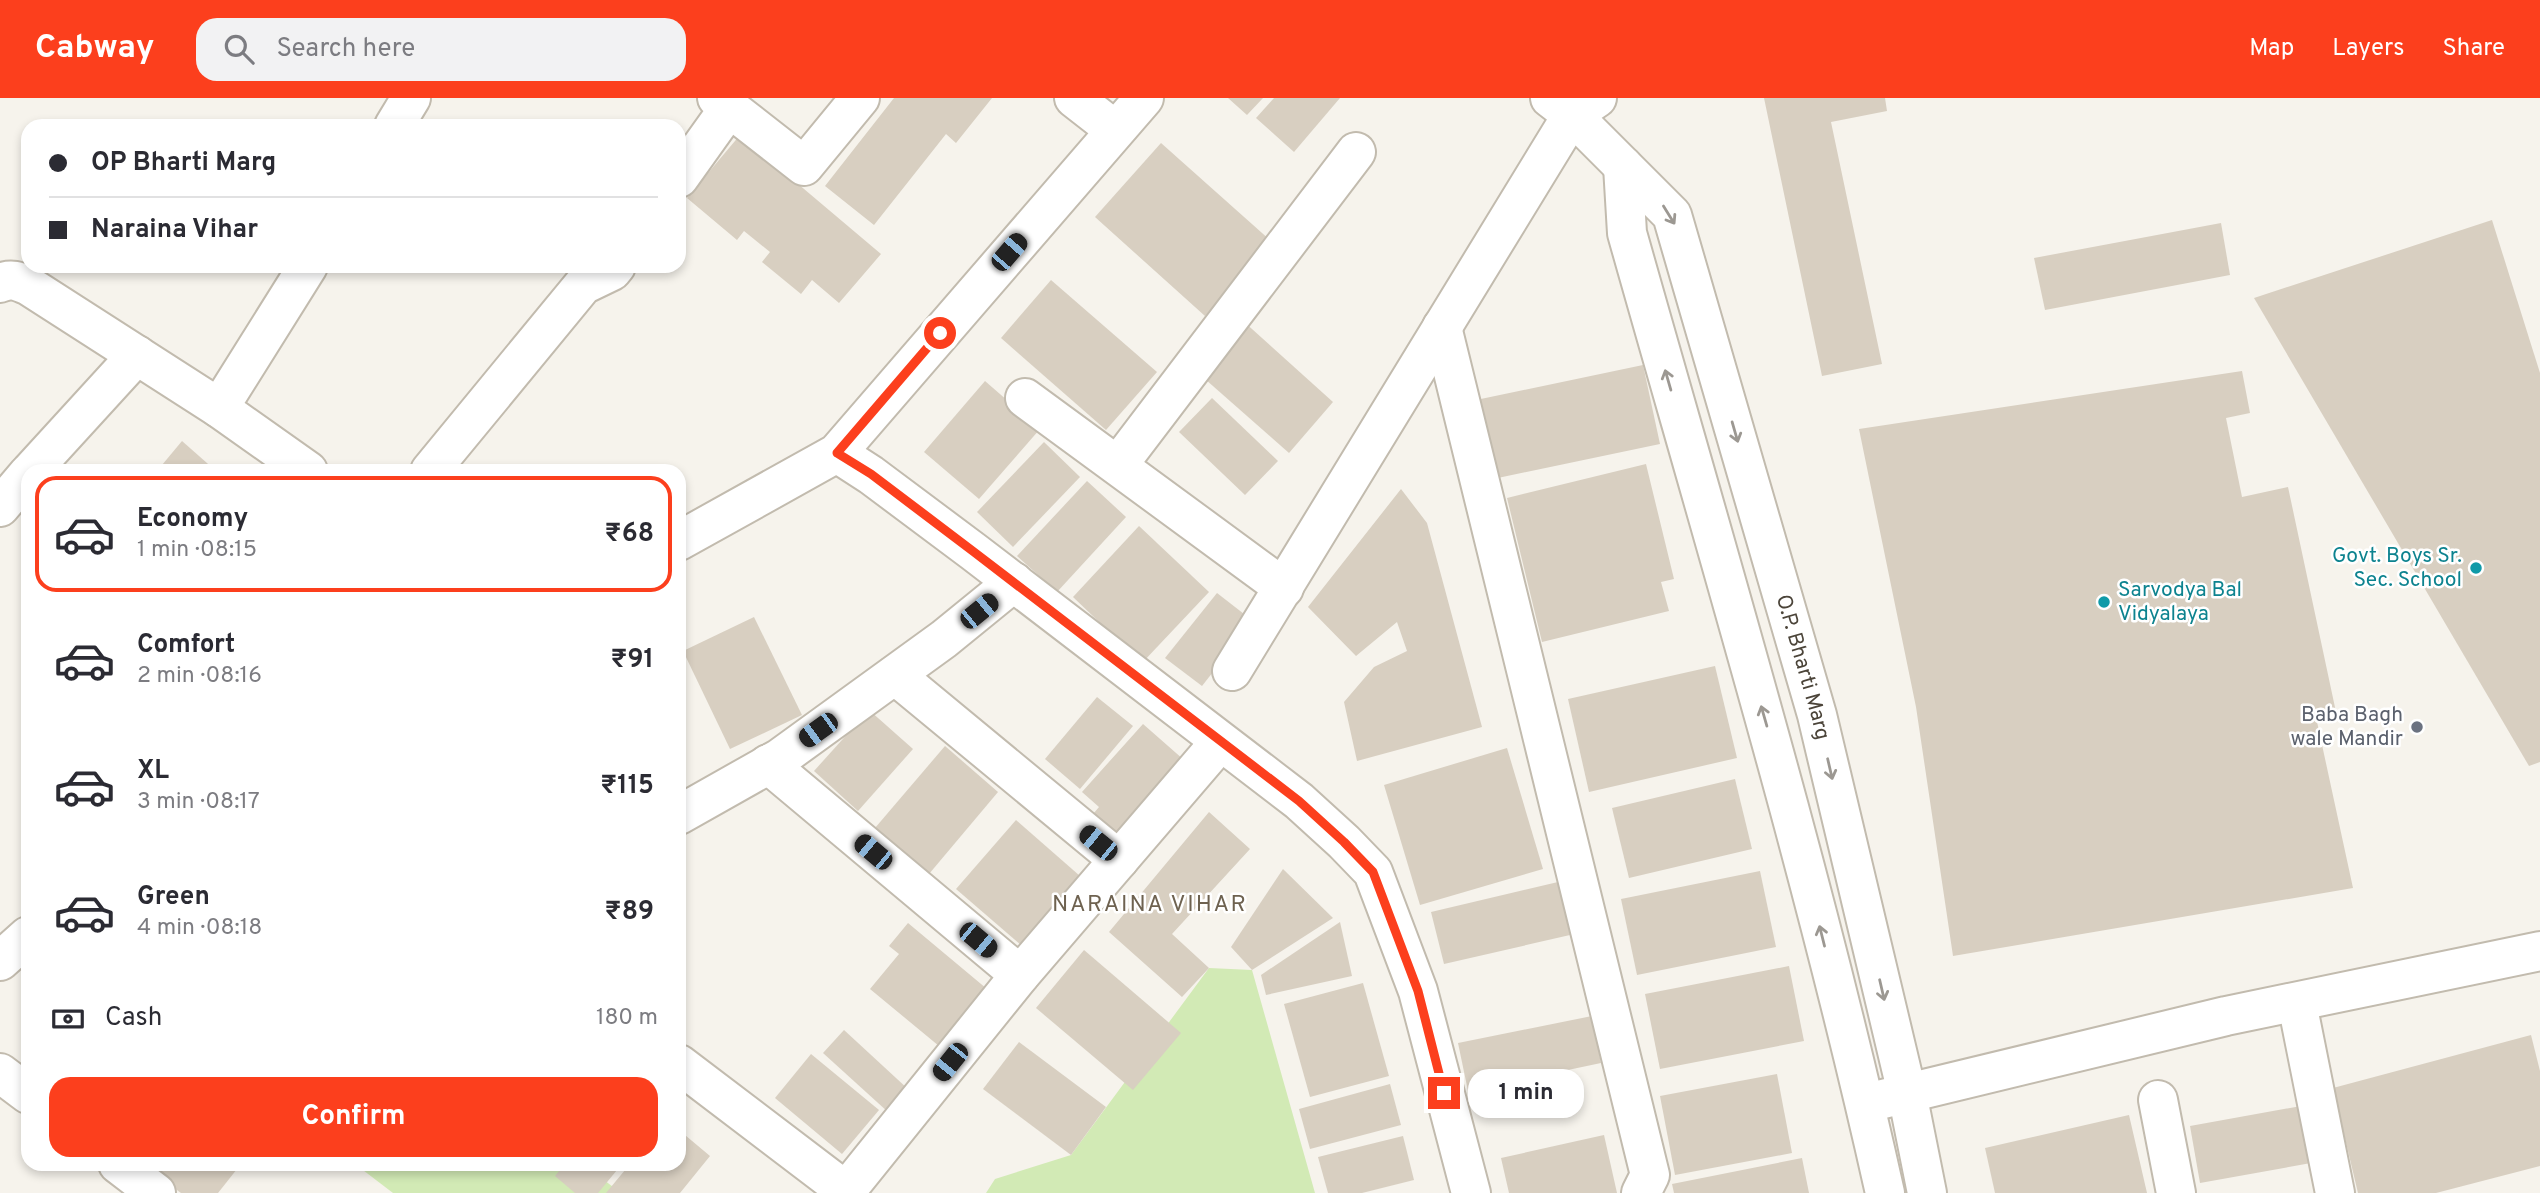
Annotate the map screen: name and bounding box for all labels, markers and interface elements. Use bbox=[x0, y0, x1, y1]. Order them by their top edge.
search box bbox=[196, 18, 686, 81]
text: Cabway bbox=[35, 28, 154, 70]
icon: search bbox=[220, 30, 258, 68]
text: Search here bbox=[276, 33, 415, 66]
text: Map bbox=[2249, 34, 2294, 64]
text: Layers bbox=[2332, 34, 2404, 64]
text: Share bbox=[2442, 34, 2505, 64]
text: OP Bharti Marg bbox=[91, 147, 276, 180]
one-way arrow bbox=[1662, 205, 1676, 225]
text: Naraina Vihar bbox=[91, 214, 258, 247]
car bbox=[988, 229, 1031, 275]
route start bbox=[924, 317, 956, 349]
one-way arrow bbox=[1661, 369, 1674, 391]
one-way arrow bbox=[1730, 421, 1743, 443]
icon: car bbox=[53, 503, 116, 566]
text: Economy bbox=[137, 503, 248, 536]
text: ₹68 bbox=[605, 518, 654, 551]
text: 1 min · 08:15 bbox=[137, 536, 257, 565]
place label: Govt. Boys Sr. Sec. School bbox=[2332, 543, 2462, 594]
marker: Govt. Boys Sr. Sec. School bbox=[2468, 560, 2484, 576]
place label: Sarvodya Bal Vidyalaya bbox=[2118, 577, 2242, 628]
car bbox=[957, 590, 1002, 632]
street label: O.P. Bharti Marg bbox=[1769, 591, 1836, 743]
marker: Sarvodya Bal Vidyalaya bbox=[2096, 594, 2112, 610]
icon: car bbox=[53, 629, 116, 692]
text: Comfort bbox=[137, 629, 235, 662]
text: ₹91 bbox=[611, 644, 654, 677]
text: 2 min · 08:16 bbox=[137, 662, 262, 691]
place label: Baba Bagh wale Mandir bbox=[2290, 702, 2403, 753]
one-way arrow bbox=[1757, 706, 1770, 728]
car bbox=[795, 709, 842, 751]
marker: Baba Bagh wale Mandir bbox=[2409, 719, 2425, 735]
icon: car bbox=[53, 755, 116, 818]
text: XL bbox=[137, 755, 169, 788]
one-way arrow bbox=[1824, 757, 1837, 780]
text: ₹115 bbox=[600, 770, 654, 803]
text: 3 min · 08:17 bbox=[137, 788, 260, 817]
car bbox=[1076, 822, 1121, 864]
car bbox=[851, 830, 896, 874]
icon: car bbox=[53, 881, 116, 944]
text: Green bbox=[137, 881, 210, 914]
district label: NARAINA VIHAR bbox=[1052, 891, 1248, 920]
text: ₹89 bbox=[605, 896, 654, 929]
text: 4 min · 08:18 bbox=[137, 914, 262, 943]
car bbox=[956, 918, 1001, 962]
one-way arrow bbox=[1815, 926, 1828, 948]
one-way arrow bbox=[1877, 979, 1890, 1001]
icon: cash bbox=[49, 1000, 87, 1038]
text: Cash bbox=[105, 1002, 162, 1035]
text: 180 m bbox=[596, 1004, 658, 1033]
car bbox=[929, 1039, 972, 1085]
callout: 1 min bbox=[1468, 1068, 1584, 1118]
button: Confirm bbox=[49, 1077, 658, 1157]
route end bbox=[1428, 1077, 1460, 1109]
text: 1 min bbox=[1498, 1079, 1554, 1108]

